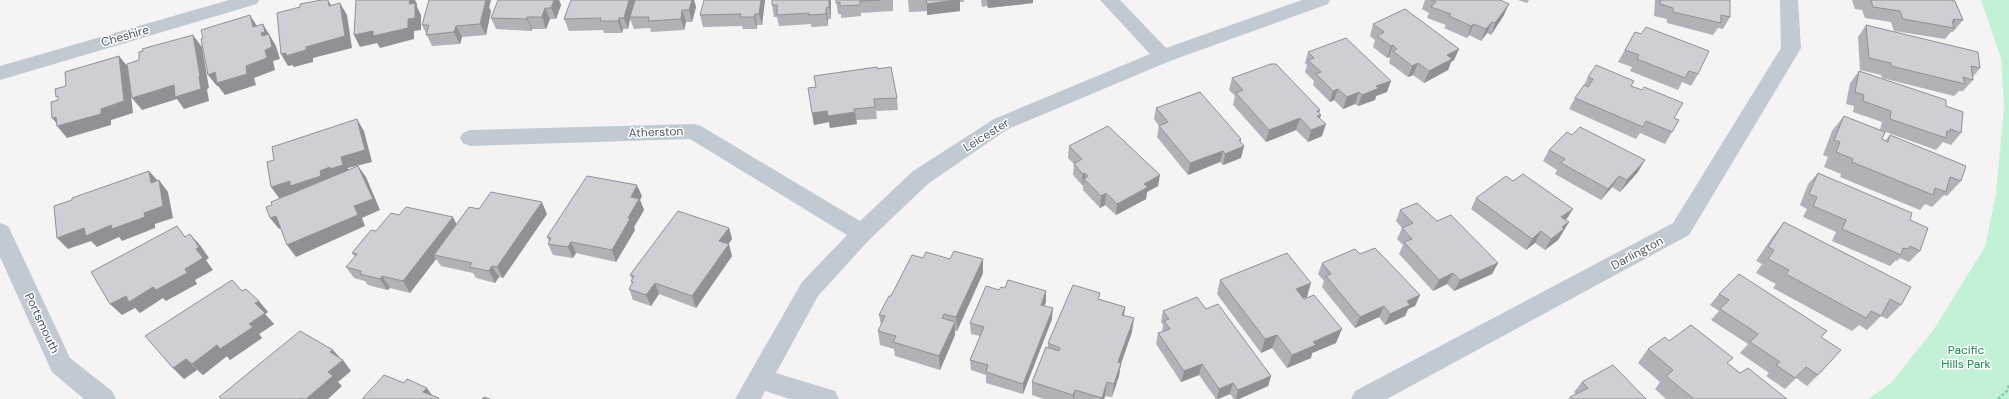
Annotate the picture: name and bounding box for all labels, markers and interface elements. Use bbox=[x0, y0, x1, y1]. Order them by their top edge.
street label: Cheshire bbox=[99, 21, 151, 50]
street label: Leicester bbox=[960, 114, 1012, 155]
street label: Atherston bbox=[628, 123, 684, 141]
street label: Darlington bbox=[1608, 233, 1666, 273]
street label: Portsmouth bbox=[21, 290, 63, 356]
park label: Pacific Hills Park bbox=[1941, 342, 1991, 372]

